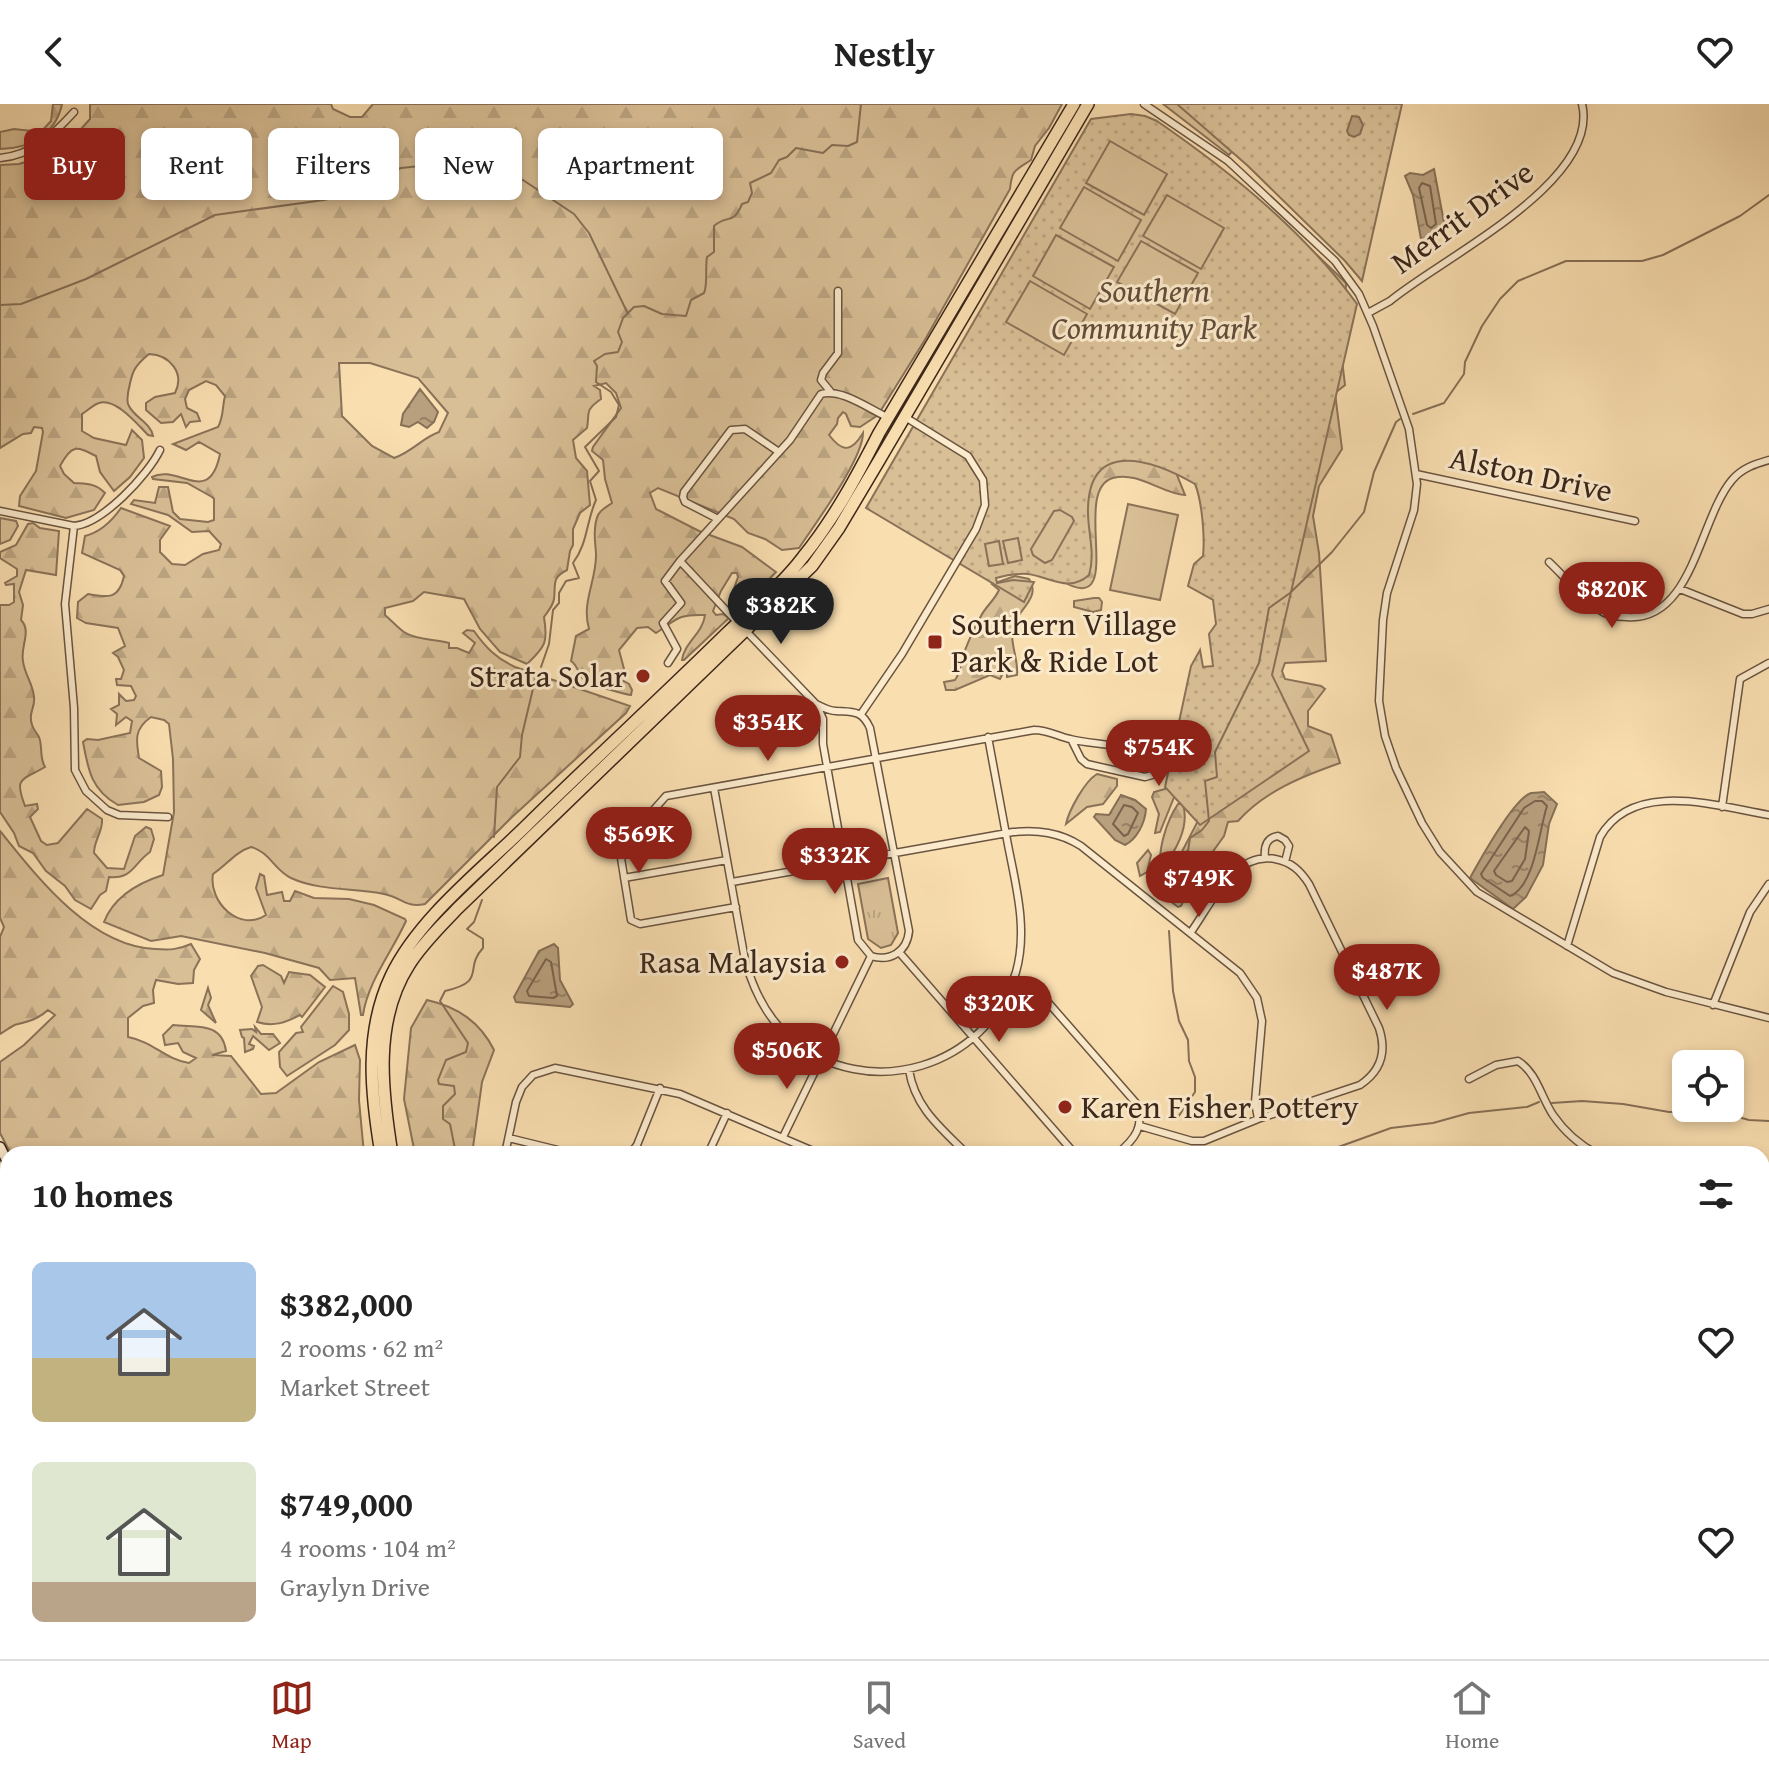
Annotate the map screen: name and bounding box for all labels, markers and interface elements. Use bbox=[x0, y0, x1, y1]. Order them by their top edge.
text: Nestly bbox=[834, 26, 935, 79]
icon: back bbox=[32, 30, 76, 74]
icon: heart bbox=[1693, 30, 1737, 74]
chip: Buy bbox=[24, 128, 125, 200]
chip: Rent bbox=[141, 128, 252, 200]
chip: Filters bbox=[268, 128, 399, 200]
chip: New bbox=[415, 128, 522, 200]
chip: Apartment bbox=[538, 128, 723, 200]
street label: Merrit Drive bbox=[1380, 149, 1543, 285]
park label: Southern Community Park bbox=[1051, 267, 1257, 351]
street label: Alston Drive bbox=[1445, 433, 1617, 514]
pin: $820K bbox=[1556, 562, 1668, 630]
text: $820K bbox=[1577, 568, 1647, 607]
pin: $382K bbox=[725, 578, 837, 646]
text: $382K bbox=[746, 584, 816, 623]
place label: Southern Village Park & Ride Lot bbox=[951, 600, 1177, 684]
marker: Southern Village Park & Ride Lot bbox=[926, 633, 944, 651]
place label: Strata Solar bbox=[469, 652, 627, 699]
marker: Strata Solar bbox=[634, 667, 652, 685]
pin: $354K bbox=[712, 695, 824, 763]
text: $354K bbox=[733, 701, 803, 740]
pin: $754K bbox=[1103, 720, 1215, 788]
text: $754K bbox=[1124, 726, 1194, 765]
pin: $569K bbox=[583, 807, 695, 875]
text: $569K bbox=[604, 813, 674, 852]
pin: $332K bbox=[779, 828, 891, 896]
text: $332K bbox=[800, 834, 870, 873]
pin: $749K bbox=[1143, 851, 1255, 919]
text: $749K bbox=[1164, 857, 1234, 896]
place label: Rasa Malaysia bbox=[639, 938, 826, 985]
pin: $487K bbox=[1331, 944, 1443, 1012]
text: $487K bbox=[1352, 950, 1422, 989]
marker: Rasa Malaysia bbox=[833, 953, 851, 971]
pin: $320K bbox=[943, 976, 1055, 1044]
text: $320K bbox=[964, 982, 1034, 1021]
pin: $506K bbox=[731, 1023, 843, 1091]
text: $506K bbox=[752, 1029, 822, 1068]
map controls bbox=[1672, 1050, 1744, 1122]
button: locate bbox=[1672, 1050, 1744, 1122]
place label: Karen Fisher Pottery bbox=[1081, 1083, 1359, 1130]
marker: Karen Fisher Pottery bbox=[1056, 1098, 1074, 1116]
text: 10 homes bbox=[32, 1170, 173, 1219]
icon: filters bbox=[1694, 1172, 1738, 1216]
text: $382,000 bbox=[280, 1279, 413, 1328]
icon: home bbox=[96, 1294, 192, 1390]
icon: heart bbox=[1694, 1320, 1738, 1364]
text: 2 rooms · 62 m² bbox=[280, 1328, 443, 1367]
text: Market Street bbox=[280, 1367, 430, 1406]
text: $749,000 bbox=[280, 1479, 413, 1528]
icon: home bbox=[96, 1494, 192, 1590]
icon: heart bbox=[1694, 1520, 1738, 1564]
text: 4 rooms · 104 m² bbox=[280, 1528, 456, 1567]
text: Graylyn Drive bbox=[280, 1567, 430, 1606]
tab: Map bbox=[270, 1676, 314, 1756]
tab: Saved bbox=[853, 1676, 906, 1756]
tab: Home bbox=[1445, 1676, 1499, 1756]

